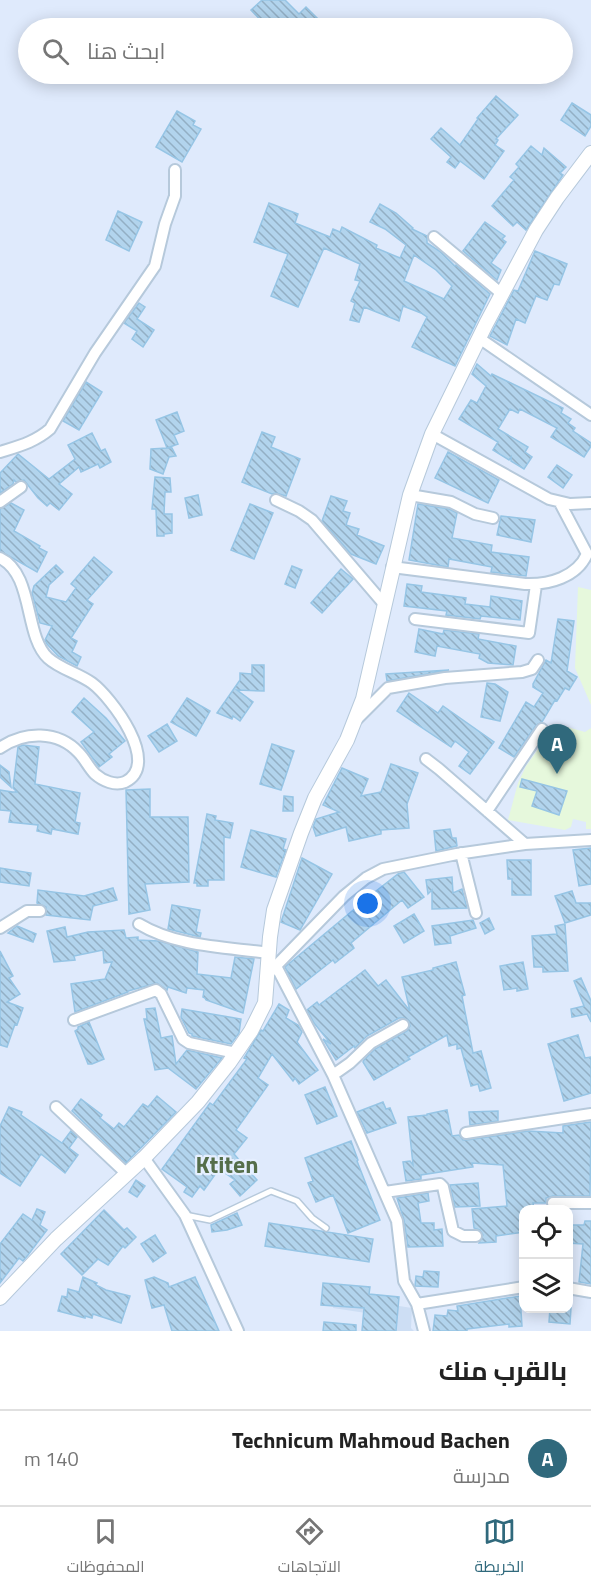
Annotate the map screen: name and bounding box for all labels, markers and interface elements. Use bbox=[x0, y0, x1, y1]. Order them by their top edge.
search box bbox=[18, 18, 573, 84]
text: ابحث هنا bbox=[87, 34, 165, 68]
icon: search bbox=[39, 35, 72, 68]
pin: A bbox=[538, 724, 576, 774]
your location bbox=[353, 889, 382, 918]
district label: Ktiten bbox=[195, 1146, 259, 1182]
map controls bbox=[519, 1205, 573, 1313]
button: locate bbox=[519, 1205, 573, 1259]
button: layers bbox=[519, 1259, 573, 1313]
text: بالقرب منك bbox=[439, 1351, 567, 1390]
text: Technicum Mahmoud Bachen bbox=[232, 1423, 510, 1457]
text: 140 m bbox=[24, 1443, 79, 1474]
text: A bbox=[541, 1443, 554, 1474]
text: مدرسة bbox=[453, 1460, 510, 1491]
tab: المحفوظات bbox=[67, 1515, 145, 1581]
tab: الاتجاهات bbox=[278, 1515, 341, 1581]
tab: الخريطة bbox=[474, 1515, 524, 1581]

